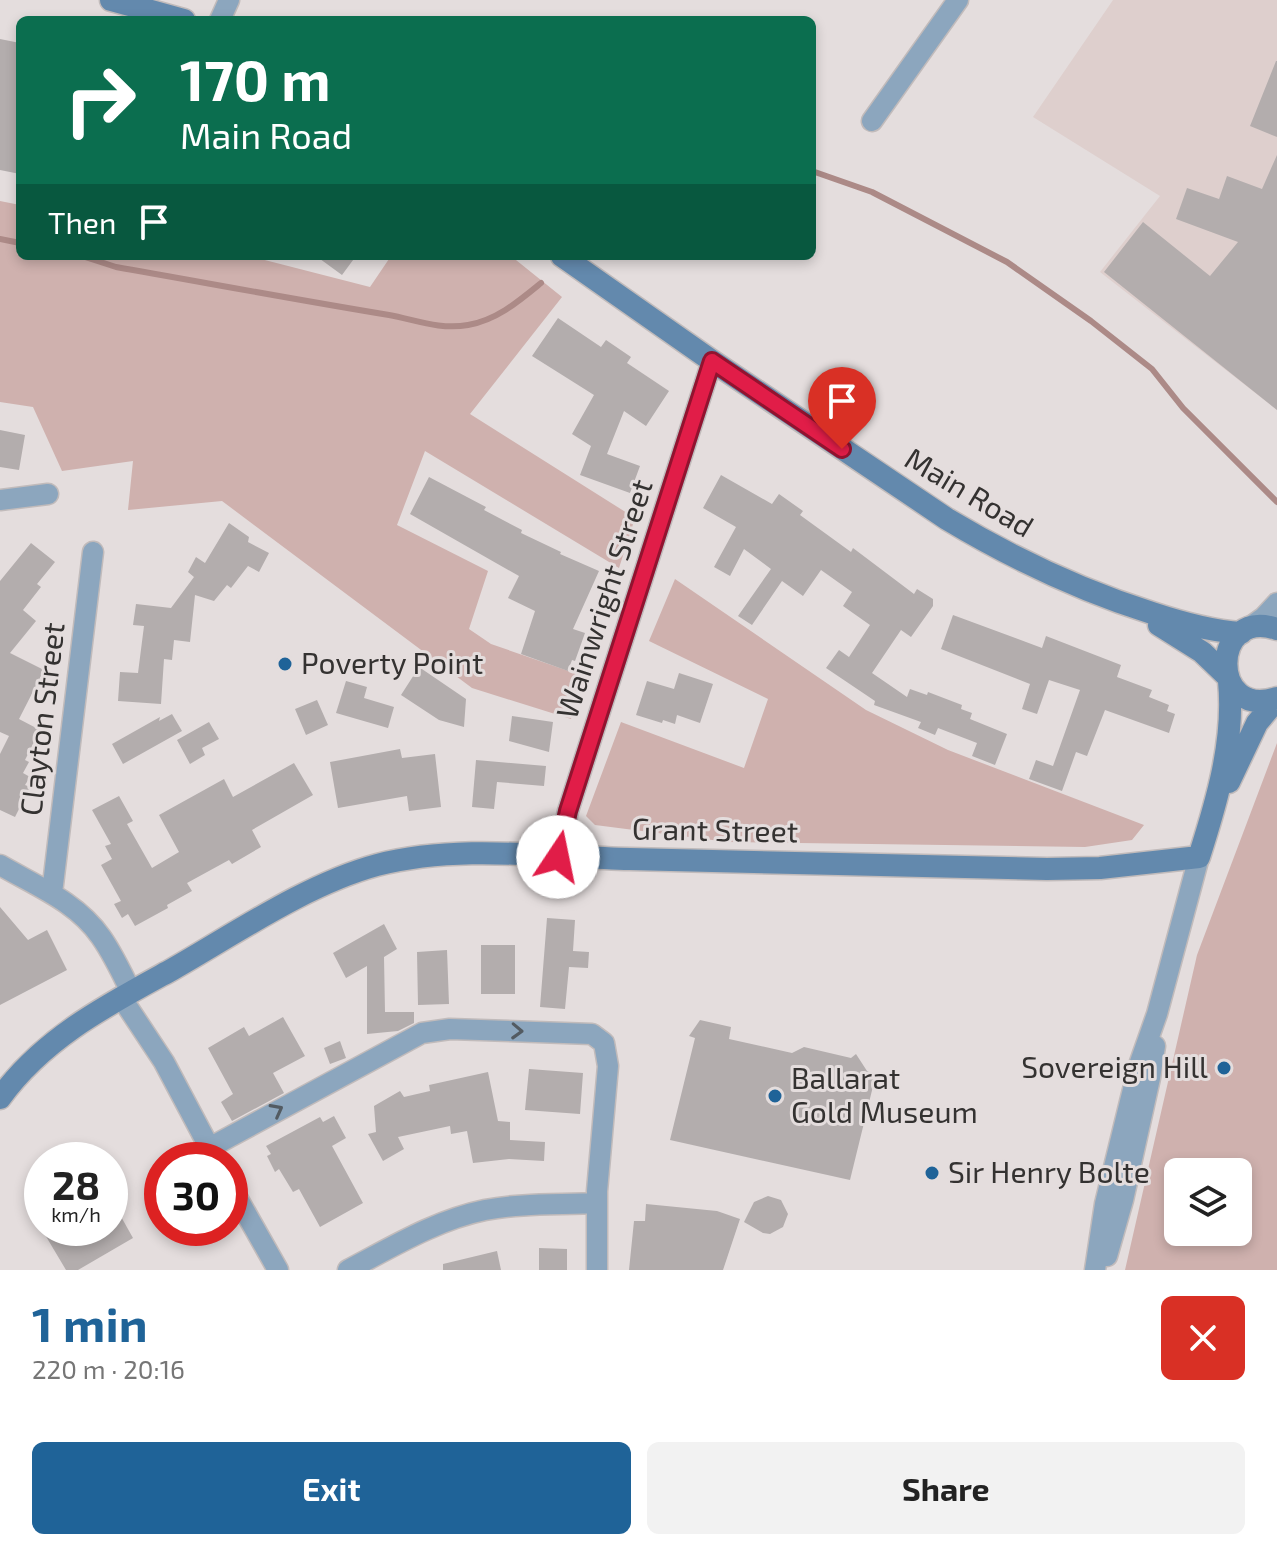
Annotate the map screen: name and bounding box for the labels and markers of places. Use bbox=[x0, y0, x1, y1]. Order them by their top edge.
pin bbox=[808, 367, 876, 449]
place label: Poverty Point bbox=[301, 644, 483, 680]
marker: Poverty Point bbox=[276, 655, 294, 673]
place label: Sovereign Hill bbox=[1021, 1048, 1208, 1084]
place label: Ballarat Gold Museum bbox=[791, 1059, 978, 1129]
marker: Sovereign Hill bbox=[1215, 1059, 1233, 1077]
marker: Ballarat Gold Museum bbox=[766, 1087, 784, 1105]
place label: Sir Henry Bolte bbox=[948, 1153, 1150, 1189]
marker: Sir Henry Bolte bbox=[923, 1164, 941, 1182]

